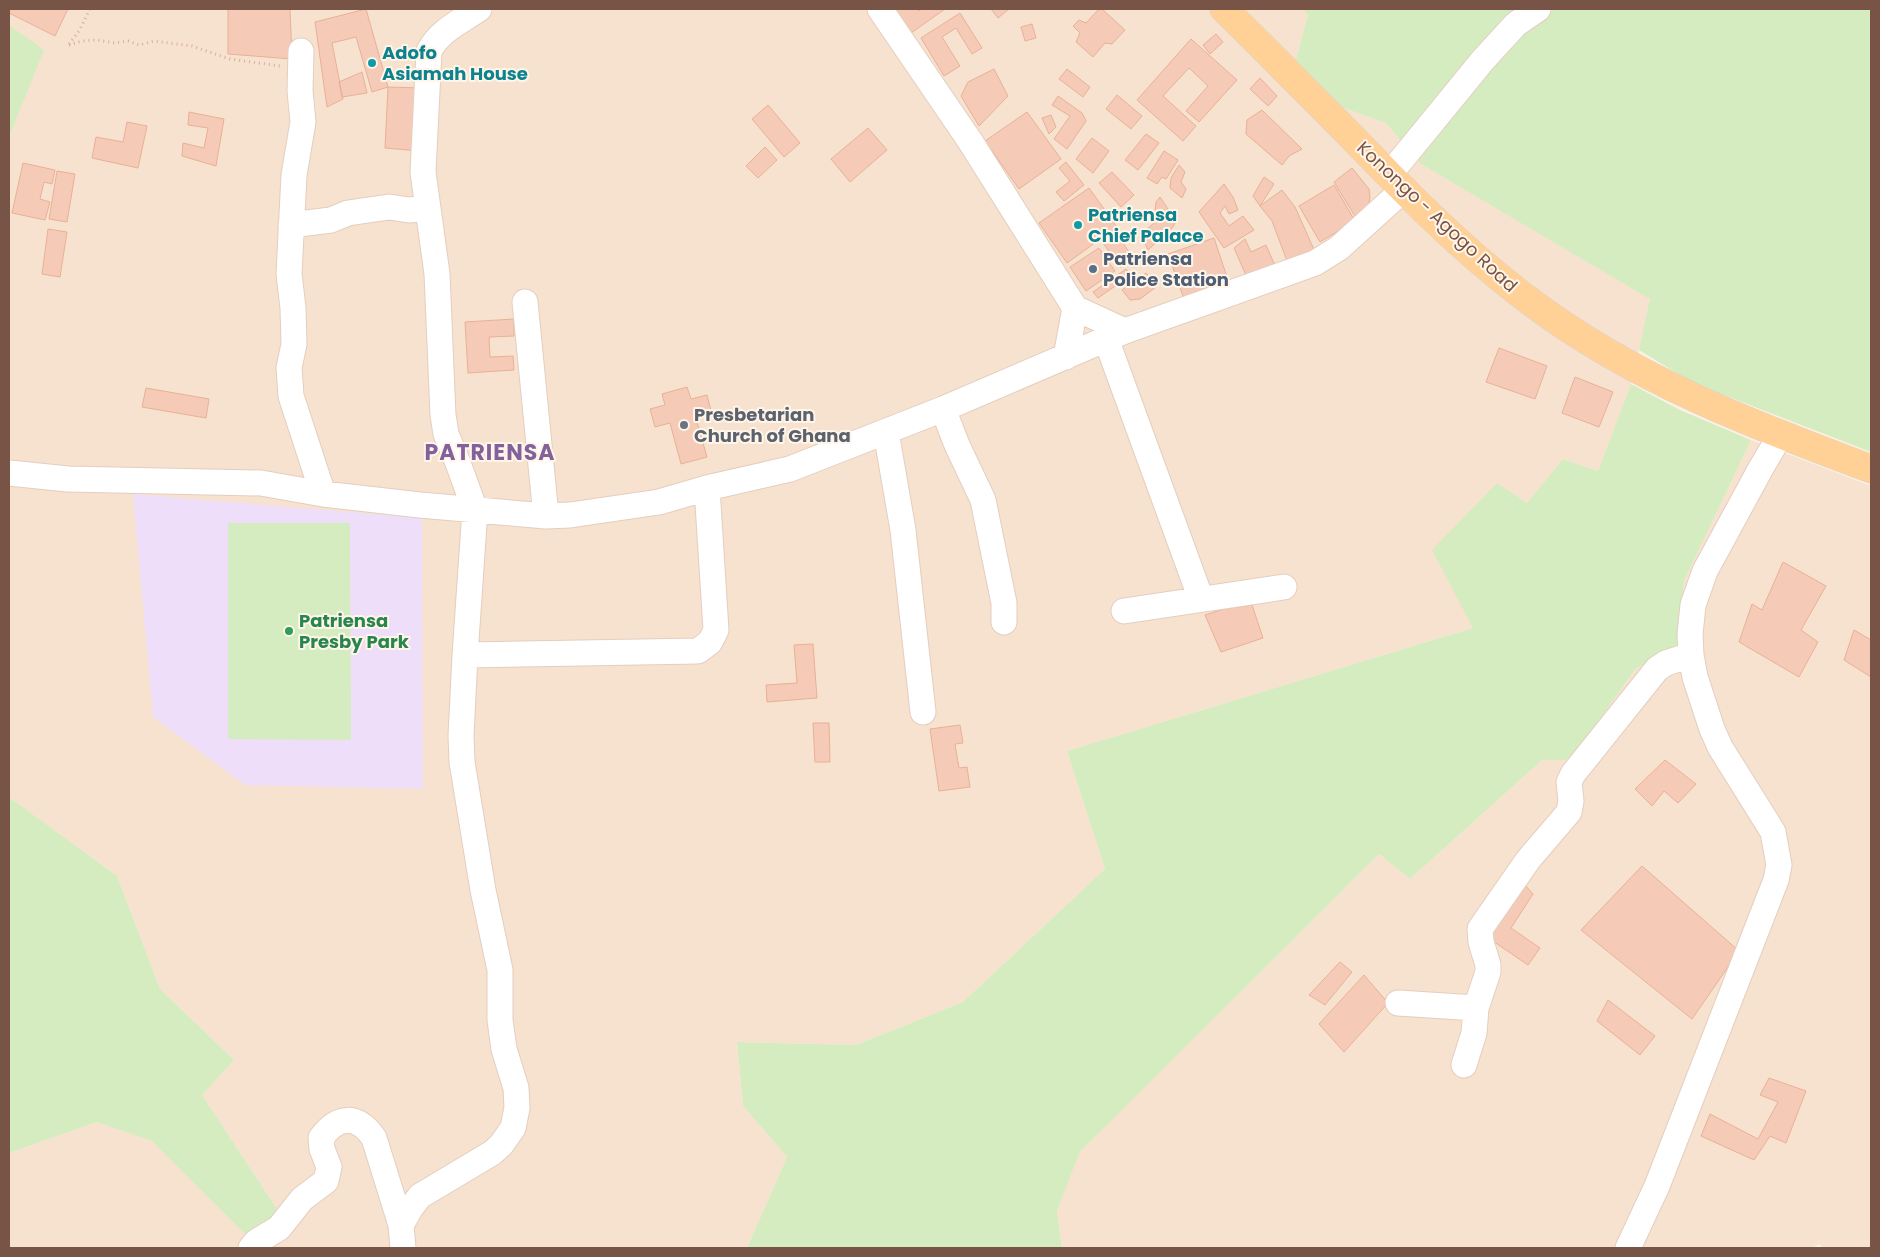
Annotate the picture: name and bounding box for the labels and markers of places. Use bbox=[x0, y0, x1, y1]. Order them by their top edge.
place label: Adofo Asiamah House bbox=[382, 40, 528, 86]
marker: Adofo Asiamah House bbox=[366, 57, 378, 69]
place label: Patriensa Chief Palace bbox=[1088, 202, 1204, 248]
marker: Patriensa Chief Palace bbox=[1072, 219, 1084, 231]
place label: Patriensa Police Station bbox=[1103, 246, 1229, 292]
marker: Patriensa Police Station bbox=[1087, 263, 1099, 275]
place label: Presbetarian Church of Ghana bbox=[694, 402, 851, 448]
marker: Presbetarian Church of Ghana bbox=[678, 419, 690, 431]
place label: Patriensa Presby Park bbox=[299, 608, 410, 654]
marker: Patriensa Presby Park bbox=[283, 625, 295, 637]

